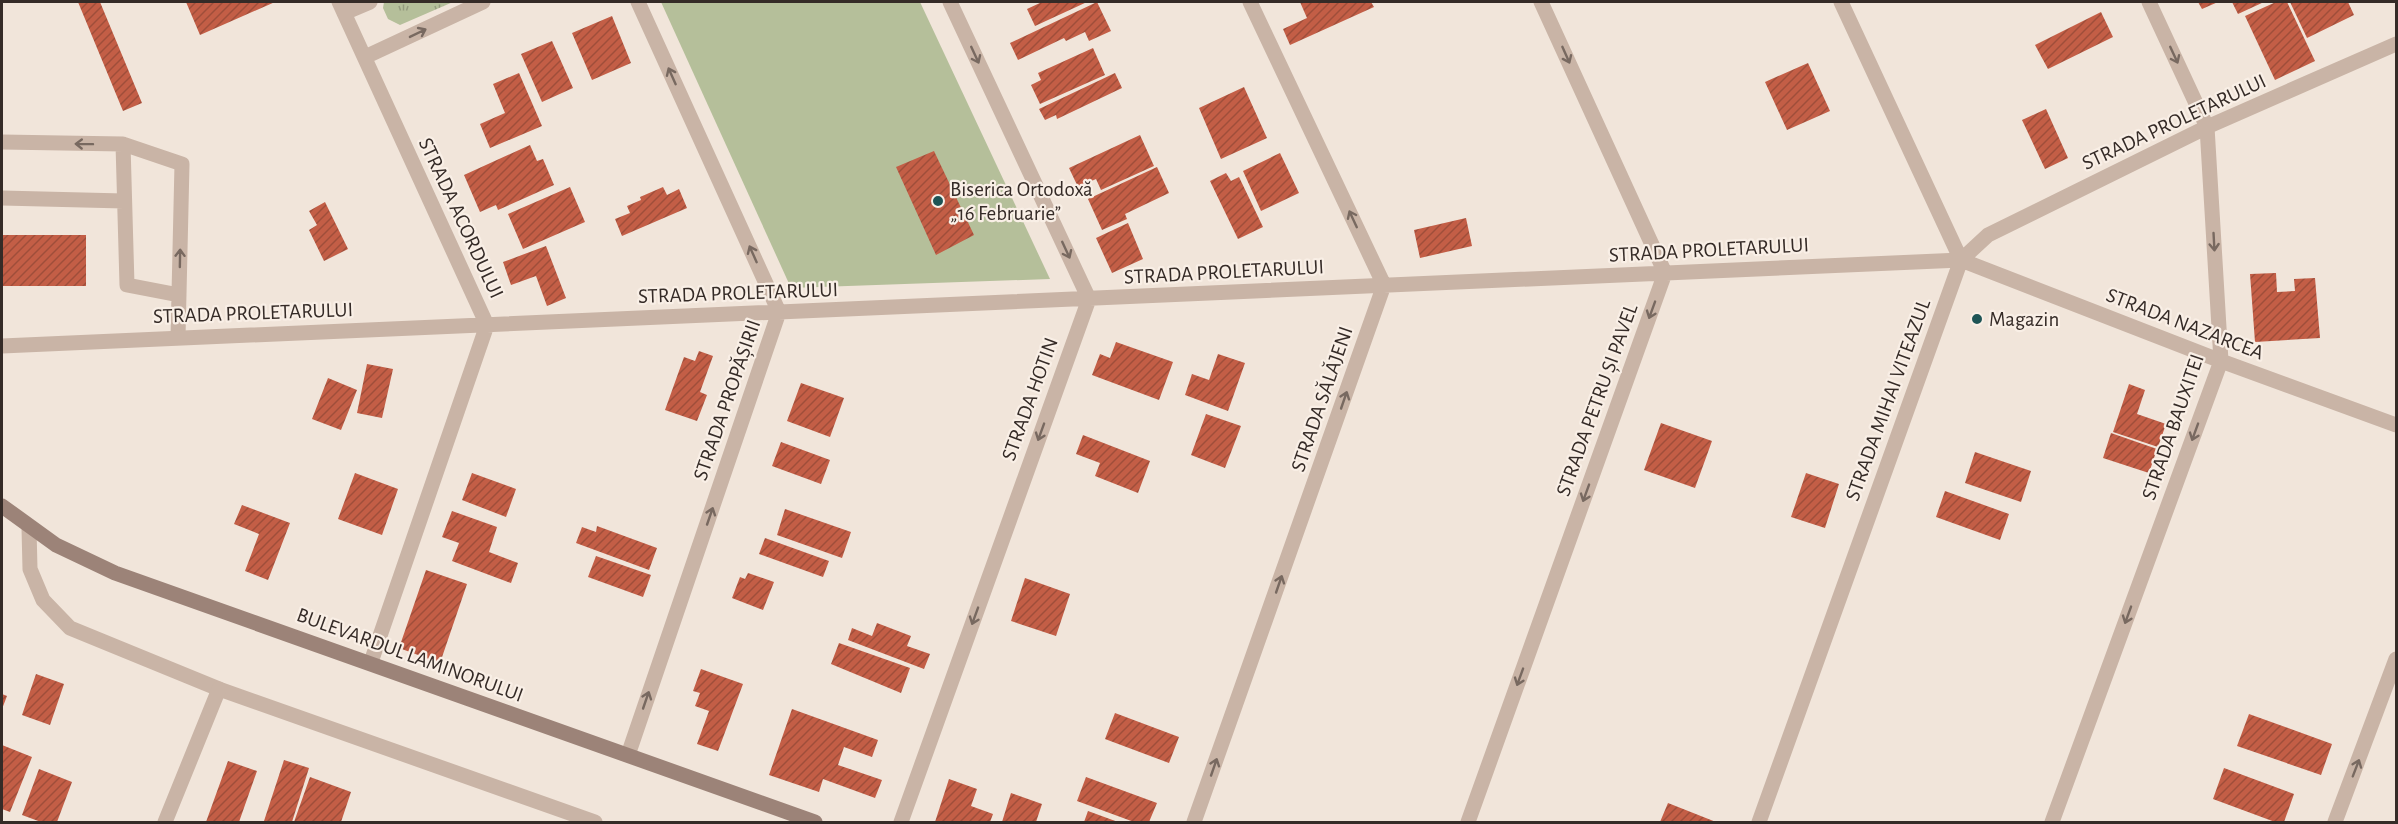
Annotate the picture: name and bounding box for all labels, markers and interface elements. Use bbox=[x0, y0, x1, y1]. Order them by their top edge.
one-way arrow bbox=[408, 27, 426, 38]
one-way arrow bbox=[970, 45, 981, 63]
one-way arrow bbox=[1560, 45, 1572, 63]
one-way arrow bbox=[2168, 45, 2180, 63]
one-way arrow bbox=[666, 68, 678, 86]
street label: STRADA PROLETARULUI bbox=[2079, 70, 2269, 174]
street label: STRADA ACORDULUI bbox=[415, 134, 507, 302]
one-way arrow bbox=[74, 138, 94, 150]
place label: Biserica Ortodoxă „16 Februarie” bbox=[950, 179, 1093, 224]
marker: Biserica Ortodoxă „16 Februarie” bbox=[931, 194, 945, 208]
one-way arrow bbox=[1346, 210, 1358, 228]
one-way arrow bbox=[2209, 232, 2220, 252]
street label: STRADA PROLETARULUI bbox=[1608, 234, 1810, 266]
one-way arrow bbox=[1061, 241, 1073, 259]
one-way arrow bbox=[747, 245, 758, 263]
one-way arrow bbox=[174, 248, 185, 268]
street label: STRADA PROLETARULUI bbox=[1123, 256, 1325, 288]
street label: STRADA PROLETARULUI bbox=[638, 279, 838, 307]
street label: STRADA NAZARCEA bbox=[2103, 284, 2267, 364]
street label: STRADA MIHAI VITEAZUL bbox=[1842, 296, 1934, 504]
street label: STRADA PROLETARULUI bbox=[153, 299, 353, 327]
one-way arrow bbox=[1645, 300, 1656, 319]
street label: STRADA PETRU ȘI PAVEL bbox=[1552, 301, 1644, 500]
place label: Magazin bbox=[1989, 309, 2059, 330]
marker: Magazin bbox=[1970, 312, 1984, 326]
street label: STRADA PROPĂȘIRII bbox=[689, 316, 766, 484]
street label: STRADA SĂLĂJENI bbox=[1286, 323, 1357, 474]
street label: STRADA HOTIN bbox=[998, 335, 1062, 463]
street label: STRADA BAUXITEI bbox=[2138, 351, 2208, 503]
one-way arrow bbox=[1339, 391, 1350, 410]
one-way arrow bbox=[1034, 422, 1045, 441]
one-way arrow bbox=[2189, 422, 2200, 441]
one-way arrow bbox=[1579, 484, 1590, 502]
one-way arrow bbox=[705, 507, 716, 526]
one-way arrow bbox=[1274, 575, 1285, 593]
street label: BULEVARDUL LAMINORULUI bbox=[294, 604, 526, 706]
one-way arrow bbox=[969, 606, 980, 624]
one-way arrow bbox=[2122, 606, 2133, 624]
one-way arrow bbox=[1514, 667, 1525, 686]
one-way arrow bbox=[642, 691, 653, 710]
one-way arrow bbox=[1209, 758, 1220, 777]
one-way arrow bbox=[2351, 759, 2362, 778]

